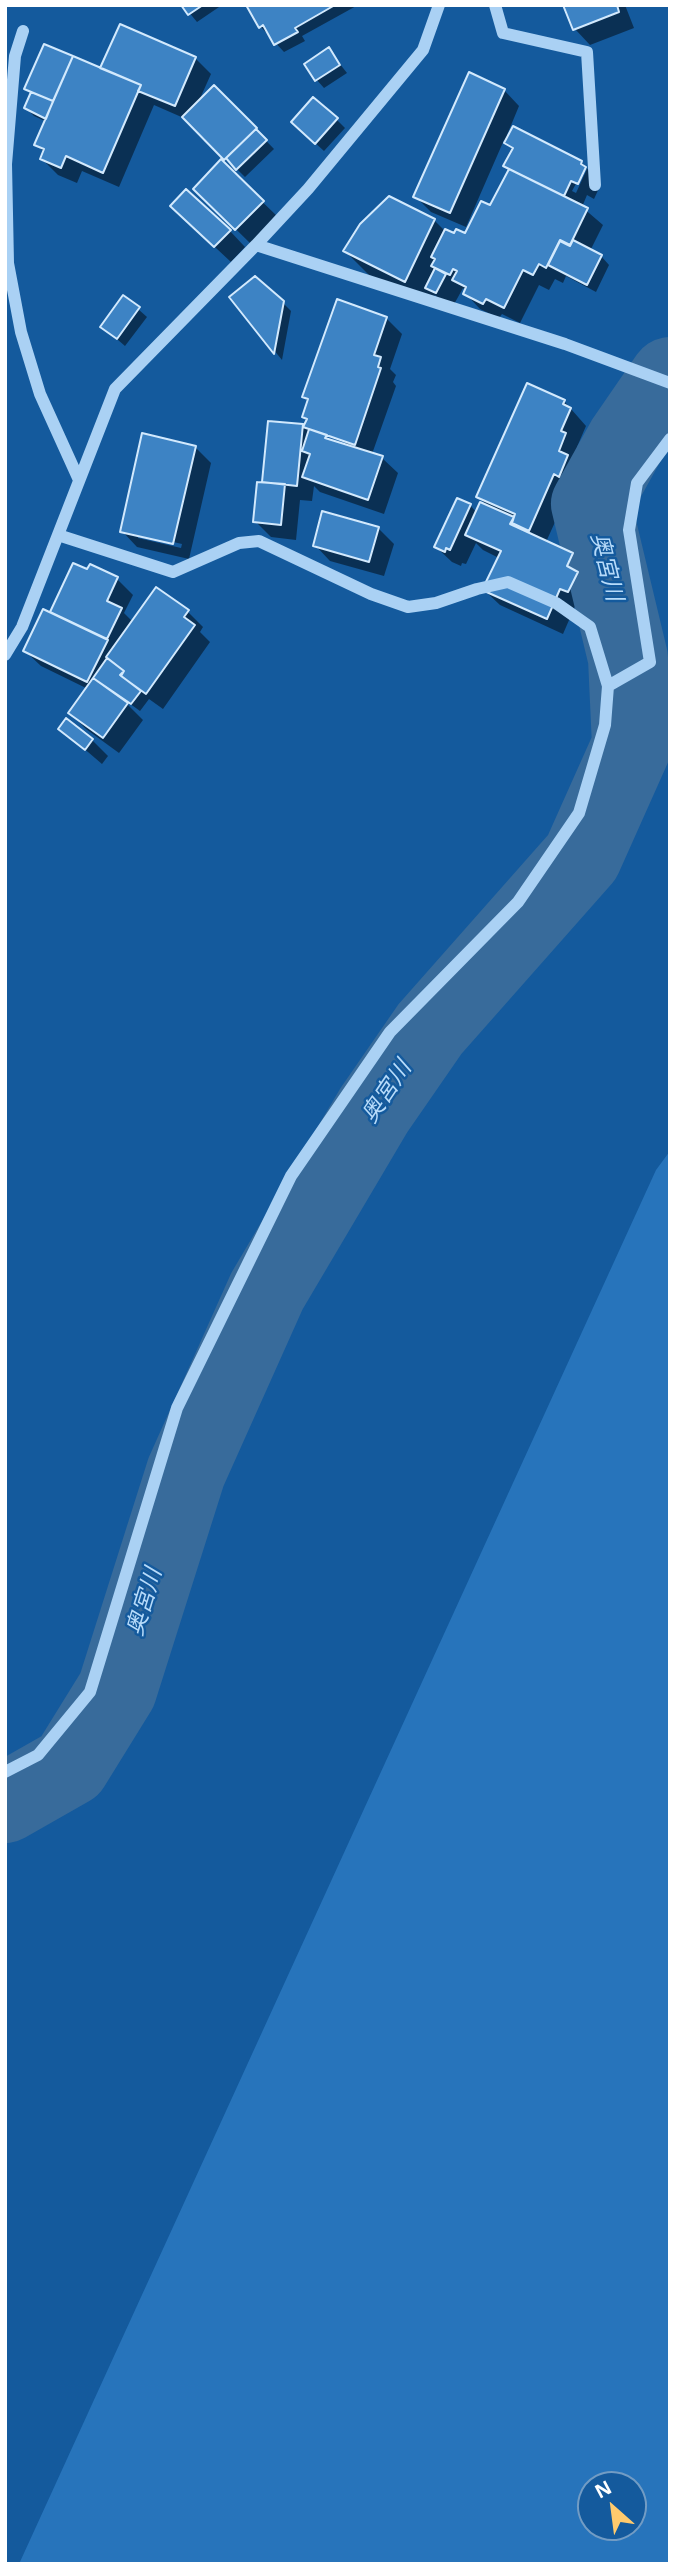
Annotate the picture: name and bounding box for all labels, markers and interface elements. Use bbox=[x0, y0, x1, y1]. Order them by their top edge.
water label: 奥宮川 bbox=[584, 530, 628, 604]
water label: 奥宮川 bbox=[356, 1056, 418, 1128]
water label: 奥宮川 bbox=[122, 1565, 168, 1639]
north arrow bbox=[577, 2471, 647, 2541]
text: N bbox=[590, 2474, 616, 2504]

